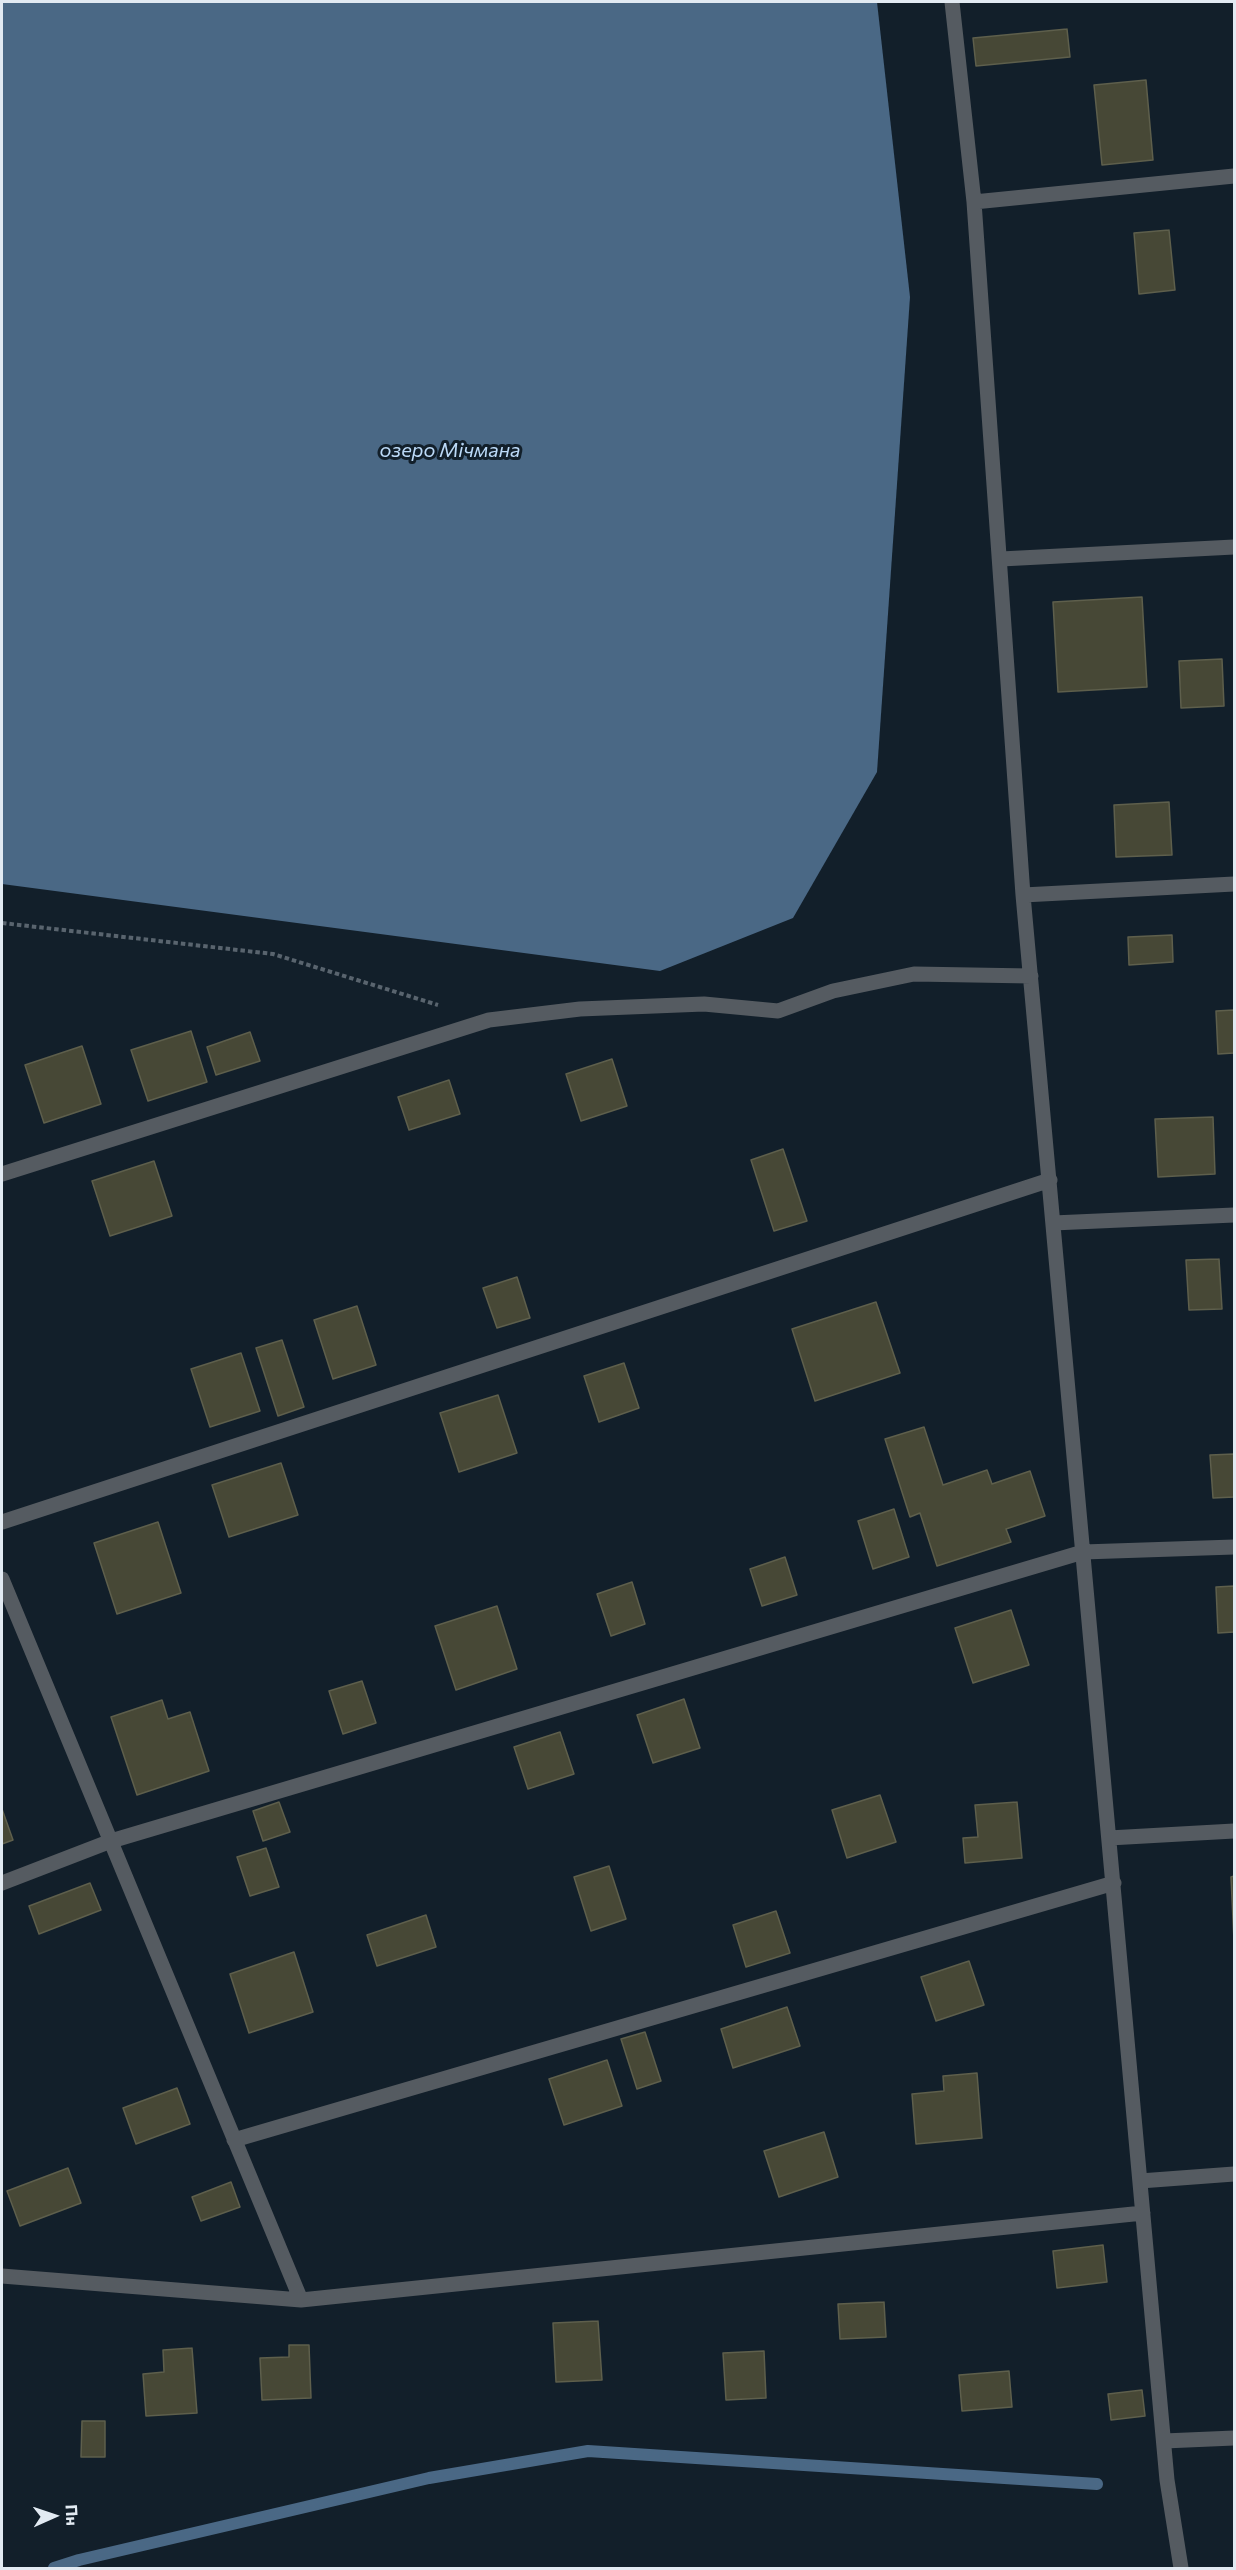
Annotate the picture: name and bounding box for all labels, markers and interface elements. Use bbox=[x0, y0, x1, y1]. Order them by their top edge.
water label: озеро Мічмана bbox=[380, 438, 520, 462]
north arrow bbox=[24, 2486, 84, 2546]
text: Пн bbox=[62, 2504, 83, 2526]

